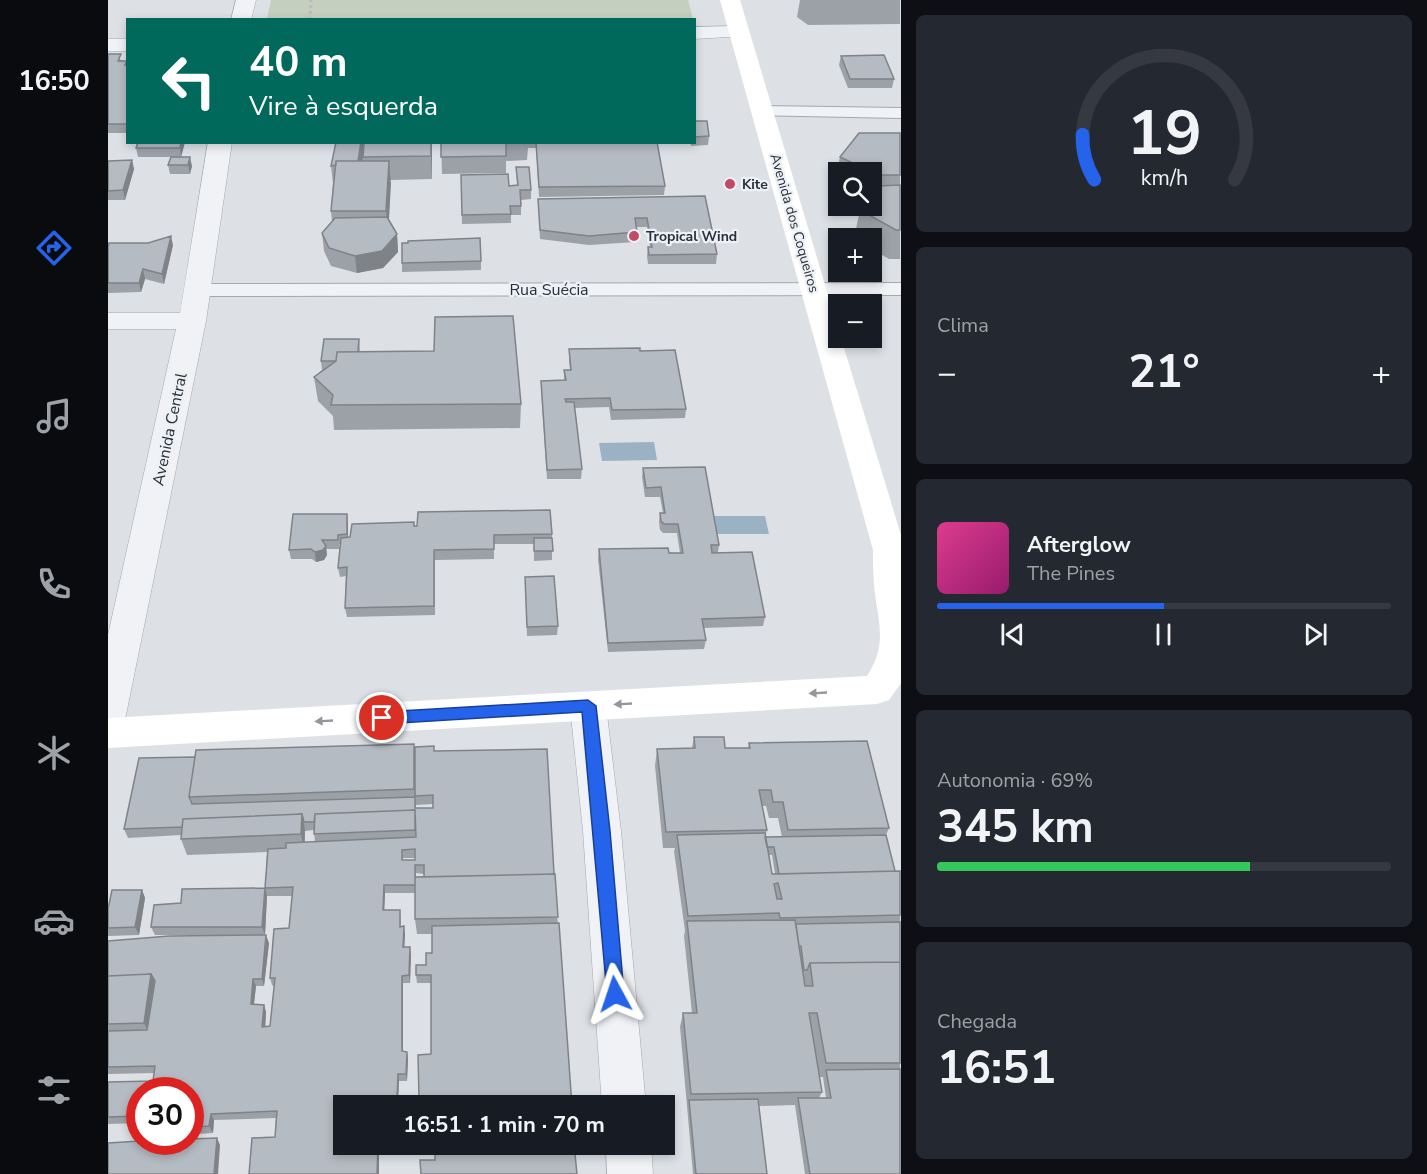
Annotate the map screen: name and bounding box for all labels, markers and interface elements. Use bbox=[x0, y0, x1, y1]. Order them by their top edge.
text: 40 m bbox=[249, 34, 348, 91]
icon: left bbox=[150, 42, 228, 120]
text: 16:50 bbox=[18, 63, 90, 100]
text: Vire à esquerda bbox=[249, 88, 438, 125]
text: 19 bbox=[1127, 92, 1201, 177]
street label: Avenida dos Coqueiros bbox=[766, 151, 824, 295]
map controls bbox=[828, 162, 882, 348]
button: search bbox=[828, 162, 882, 216]
text: km/h bbox=[1140, 164, 1188, 194]
place label: Kite bbox=[742, 175, 768, 194]
marker: Kite bbox=[723, 177, 737, 191]
icon: directions bbox=[33, 227, 75, 269]
place label: Tropical Wind bbox=[646, 227, 737, 246]
button: + bbox=[828, 228, 882, 282]
marker: Tropical Wind bbox=[627, 229, 641, 243]
street label: Rua Suécia bbox=[509, 279, 589, 301]
button: − bbox=[828, 294, 882, 348]
text: Clima bbox=[937, 312, 989, 339]
text: 21° bbox=[1128, 342, 1200, 403]
text: − bbox=[937, 351, 957, 396]
text: + bbox=[1371, 351, 1391, 396]
street label: Avenida Central bbox=[147, 370, 193, 488]
icon: music bbox=[33, 395, 75, 437]
text: Afterglow bbox=[1027, 530, 1131, 560]
text: The Pines bbox=[1027, 560, 1115, 587]
icon: phone bbox=[33, 563, 75, 605]
icon: previous bbox=[996, 618, 1029, 651]
icon: pause bbox=[1147, 618, 1180, 651]
icon: next bbox=[1299, 618, 1332, 651]
one-way arrow bbox=[809, 689, 828, 698]
pin bbox=[356, 692, 407, 743]
one-way arrow bbox=[614, 699, 633, 708]
icon: arrive bbox=[365, 701, 398, 734]
one-way arrow bbox=[314, 716, 333, 725]
icon: climate bbox=[33, 732, 75, 774]
text: Autonomia · 69% bbox=[937, 767, 1093, 794]
text: 345 km bbox=[937, 797, 1094, 858]
icon: car bbox=[33, 900, 75, 942]
position arrow bbox=[583, 962, 647, 1026]
text: Chegada bbox=[937, 1008, 1017, 1035]
text: 16:51 bbox=[937, 1038, 1056, 1099]
icon: filters bbox=[33, 1069, 75, 1111]
speed limit sign: 30 bbox=[126, 1077, 204, 1155]
text: 16:51 · 1 min · 70 m bbox=[403, 1110, 605, 1140]

